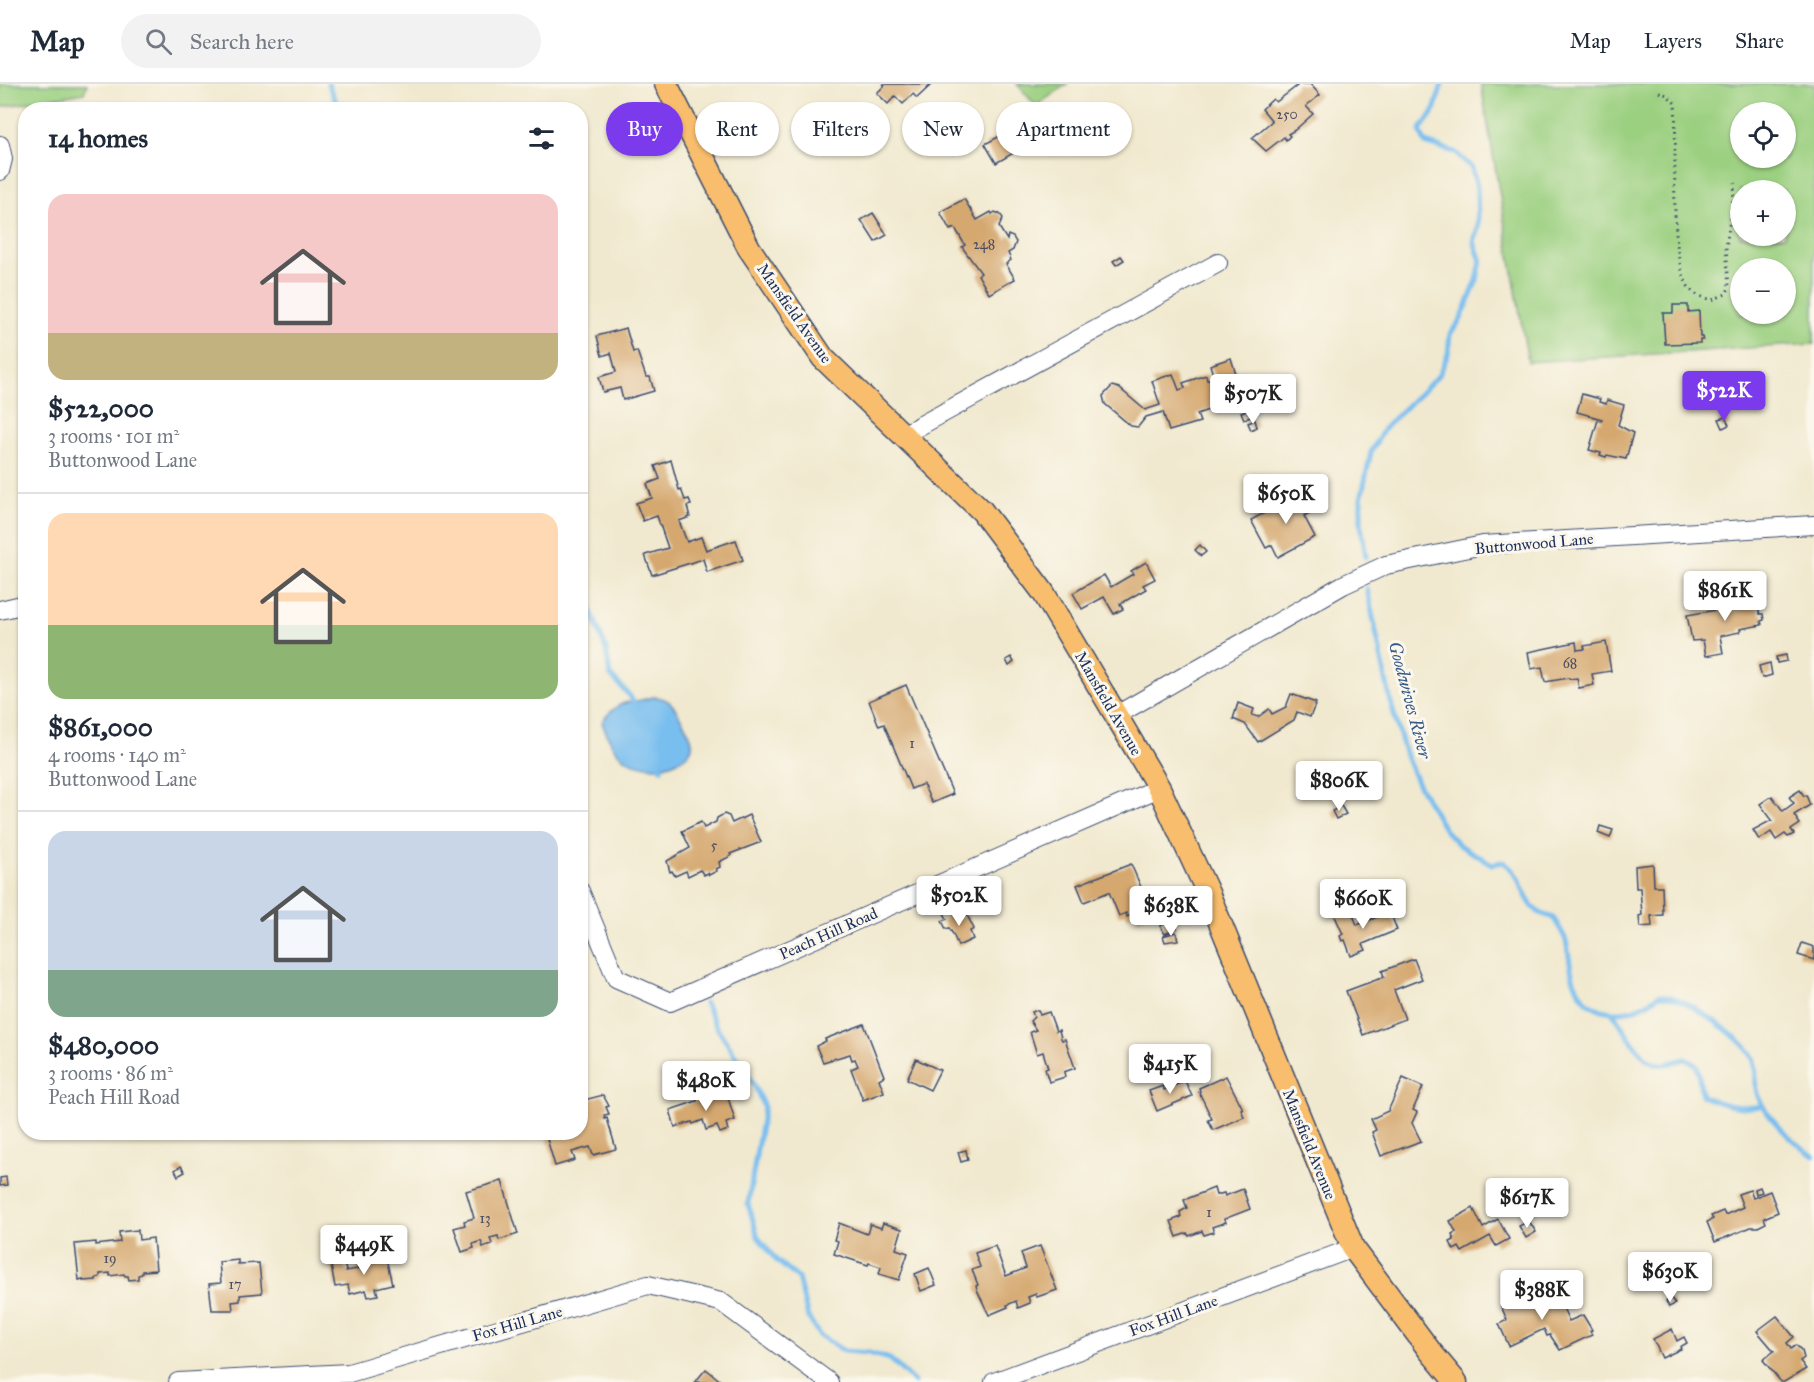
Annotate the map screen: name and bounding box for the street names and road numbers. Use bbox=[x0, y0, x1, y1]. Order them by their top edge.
street label: Mansfield Avenue bbox=[753, 260, 836, 367]
street label: Buttonwood Lane bbox=[1474, 529, 1595, 558]
street label: Mansfield Avenue bbox=[1071, 648, 1146, 759]
street label: Peach Hill Road bbox=[776, 903, 880, 964]
street label: Mansfield Avenue bbox=[1279, 1086, 1340, 1203]
street label: Fox Hill Lane bbox=[1126, 1291, 1220, 1340]
street label: Fox Hill Lane bbox=[470, 1301, 565, 1345]

